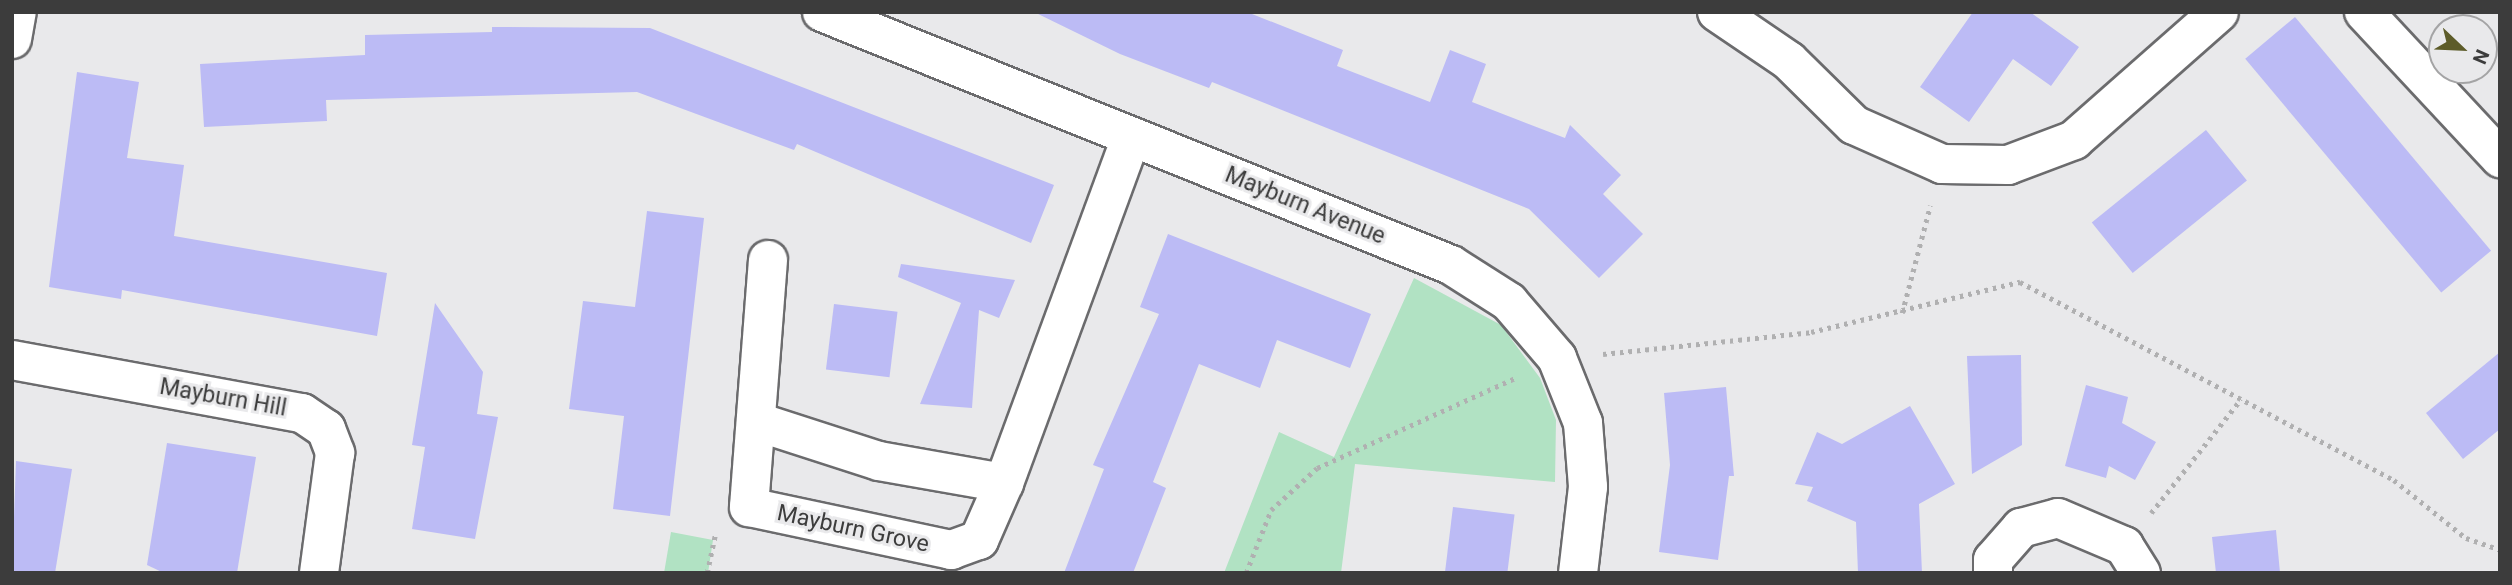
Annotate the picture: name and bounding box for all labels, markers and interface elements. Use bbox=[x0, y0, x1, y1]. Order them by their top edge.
north arrow bbox=[2428, 14, 2498, 84]
text: N bbox=[2468, 46, 2494, 67]
street label: Mayburn Avenue bbox=[1221, 161, 1389, 251]
street label: Mayburn Hill bbox=[157, 373, 289, 423]
street label: Mayburn Grove bbox=[775, 499, 931, 559]

